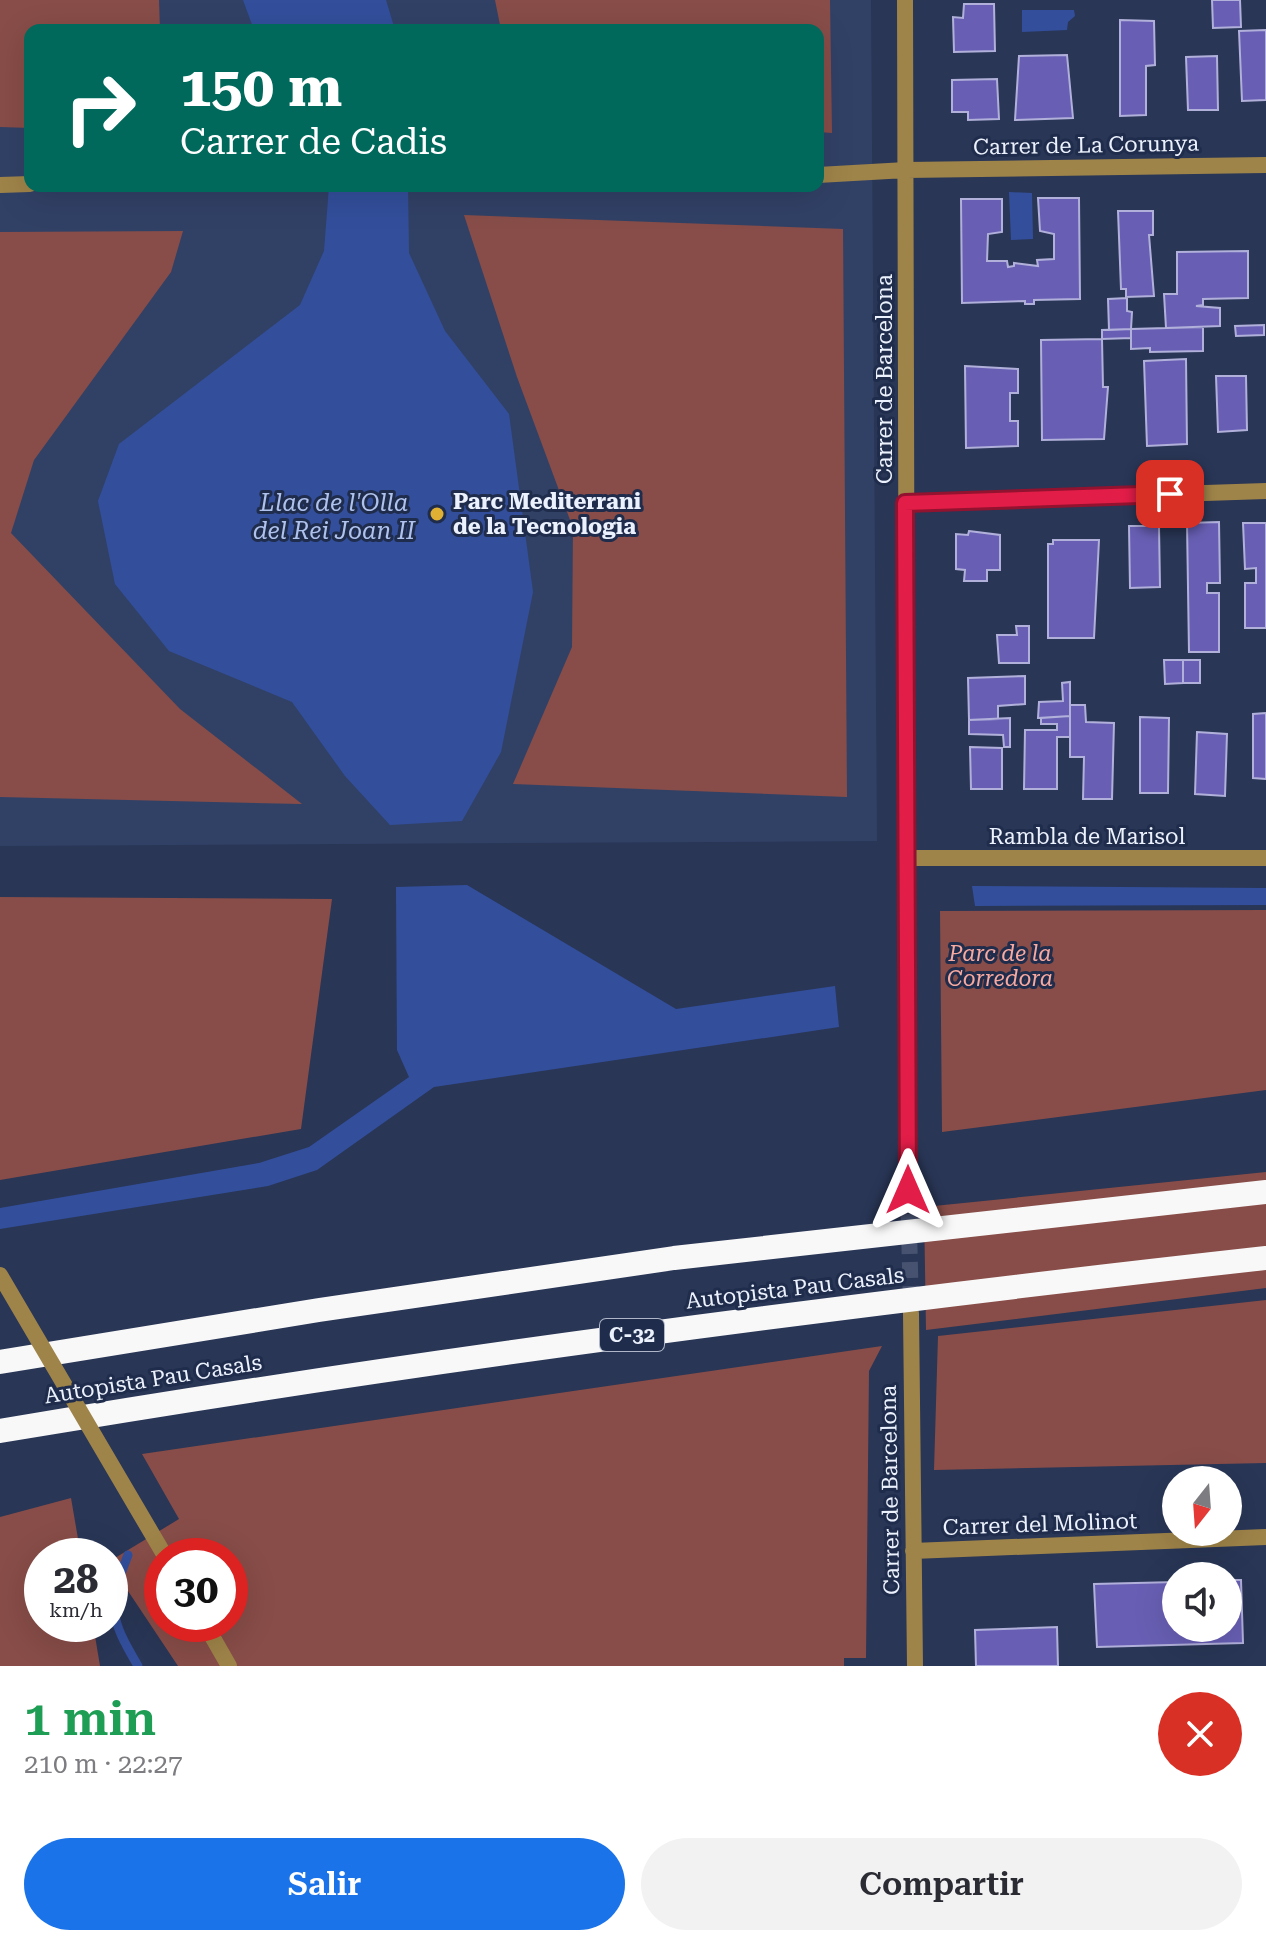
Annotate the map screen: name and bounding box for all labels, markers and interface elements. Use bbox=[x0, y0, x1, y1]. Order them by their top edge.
text: 150 m bbox=[180, 54, 342, 120]
icon: right bbox=[48, 56, 152, 160]
text: Carrer de Cadis bbox=[180, 121, 447, 163]
street label: Carrer de La Corunya bbox=[973, 131, 1199, 159]
street label: Carrer de Barcelona bbox=[872, 274, 897, 484]
pin bbox=[1136, 460, 1204, 528]
icon: arrive bbox=[1148, 472, 1192, 516]
water label: Llac de l'Olla del Rei Joan II bbox=[253, 489, 416, 545]
place label: Parc Mediterrani de la Tecnologia bbox=[453, 489, 641, 539]
marker: Parc Mediterrani de la Tecnologia bbox=[428, 505, 446, 523]
street label: Rambla de Marisol bbox=[989, 824, 1185, 849]
park label: Parc de la Corredora bbox=[947, 941, 1053, 991]
position arrow bbox=[866, 1148, 950, 1232]
street label: Autopista Pau Casals bbox=[684, 1262, 906, 1314]
road number: C-32 bbox=[600, 1319, 664, 1351]
street label: Autopista Pau Casals bbox=[42, 1349, 264, 1409]
street label: Carrer de Barcelona bbox=[876, 1385, 904, 1595]
north arrow bbox=[1162, 1466, 1242, 1546]
map controls bbox=[1162, 1466, 1242, 1642]
street label: Carrer del Molinot bbox=[942, 1508, 1138, 1540]
speed limit sign: 30 bbox=[144, 1538, 248, 1642]
text: 28 bbox=[54, 1556, 98, 1603]
button: sound bbox=[1162, 1562, 1242, 1642]
text: km/h bbox=[49, 1598, 103, 1622]
text: 1 min bbox=[24, 1691, 156, 1747]
button: close bbox=[1158, 1692, 1242, 1776]
text: 210 m · 22:27 bbox=[24, 1749, 183, 1779]
button: Salir bbox=[24, 1838, 625, 1930]
button: Compartir bbox=[641, 1838, 1242, 1930]

